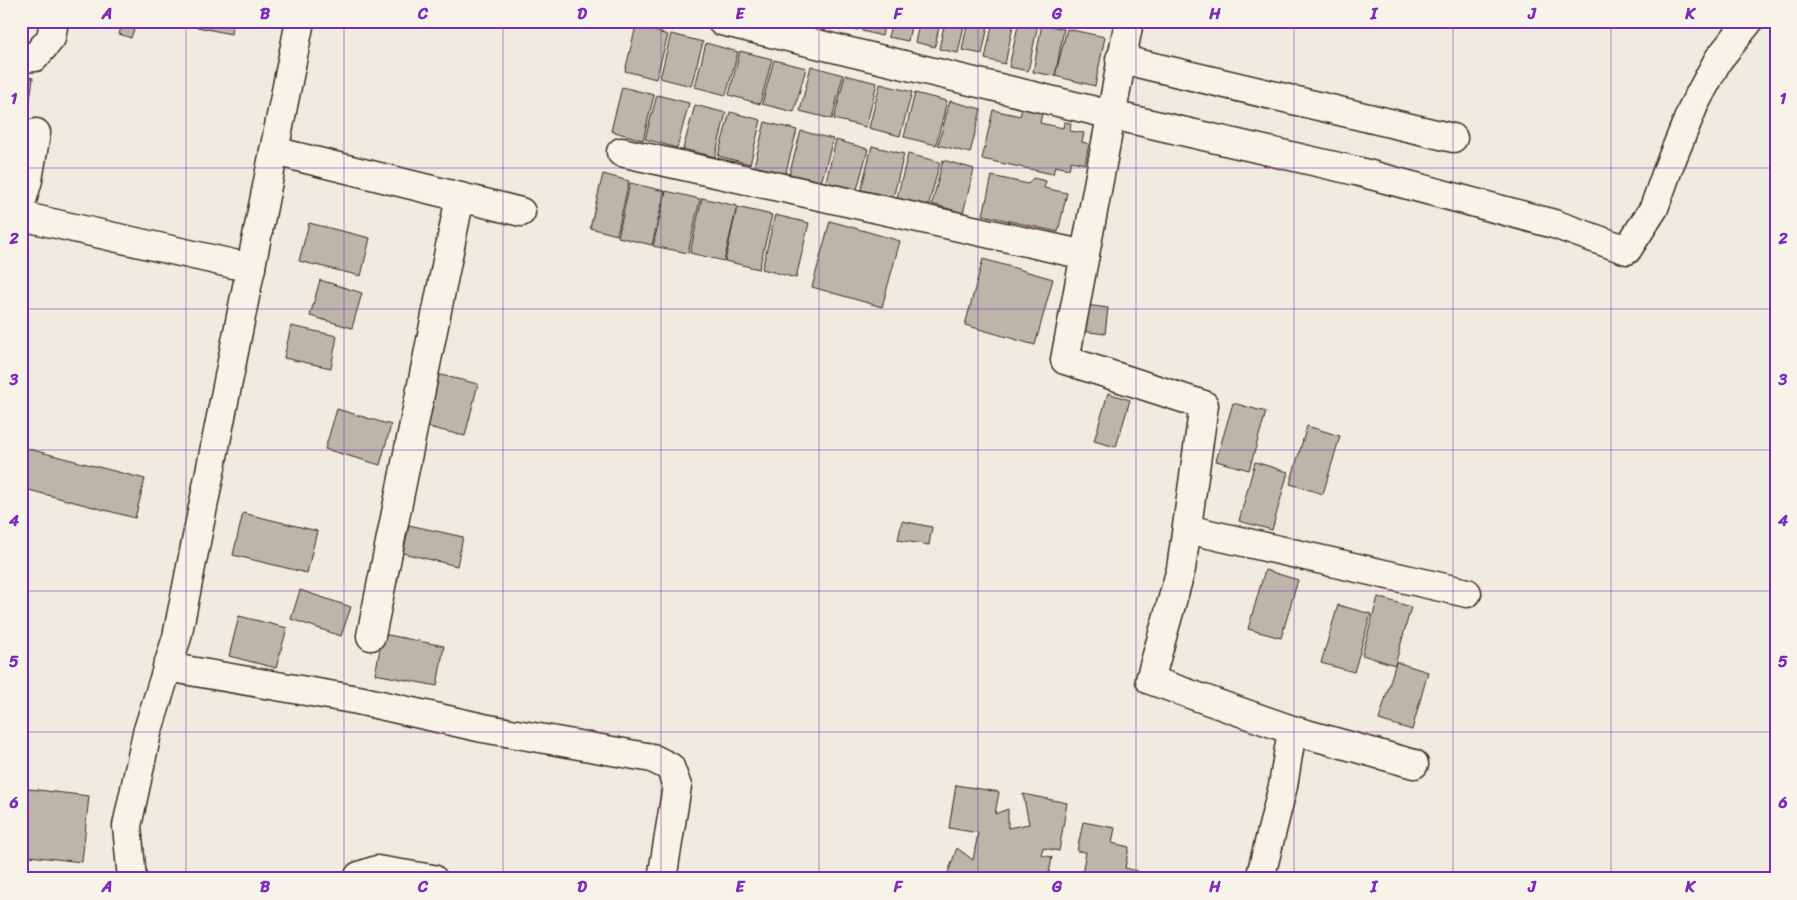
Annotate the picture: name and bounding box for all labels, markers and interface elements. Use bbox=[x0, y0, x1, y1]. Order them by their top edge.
text: A bbox=[101, 0, 112, 28]
text: B bbox=[260, 0, 271, 28]
text: C bbox=[417, 0, 429, 28]
text: D bbox=[577, 0, 587, 28]
text: E bbox=[736, 0, 746, 28]
text: F bbox=[893, 0, 904, 28]
text: G bbox=[1051, 0, 1063, 28]
text: H bbox=[1208, 0, 1221, 28]
text: I bbox=[1370, 0, 1379, 28]
text: J bbox=[1527, 0, 1537, 28]
text: K bbox=[1684, 0, 1696, 28]
text: 1 bbox=[11, 84, 18, 113]
text: 1 bbox=[1780, 84, 1787, 113]
text: 2 bbox=[8, 224, 19, 253]
text: 2 bbox=[1777, 224, 1788, 253]
text: 3 bbox=[9, 365, 19, 394]
text: 3 bbox=[1778, 365, 1788, 394]
text: 4 bbox=[8, 506, 19, 535]
text: 4 bbox=[1777, 506, 1788, 535]
text: 5 bbox=[9, 647, 19, 676]
text: 5 bbox=[1778, 647, 1788, 676]
text: 6 bbox=[8, 788, 19, 817]
text: 6 bbox=[1777, 788, 1788, 817]
text: A bbox=[101, 872, 112, 900]
text: B bbox=[260, 872, 271, 900]
text: C bbox=[417, 872, 429, 900]
text: D bbox=[577, 872, 587, 900]
text: E bbox=[736, 872, 746, 900]
text: F bbox=[893, 872, 904, 900]
text: G bbox=[1051, 872, 1063, 900]
text: H bbox=[1208, 872, 1221, 900]
text: I bbox=[1370, 872, 1379, 900]
text: J bbox=[1527, 872, 1537, 900]
text: K bbox=[1684, 872, 1696, 900]

